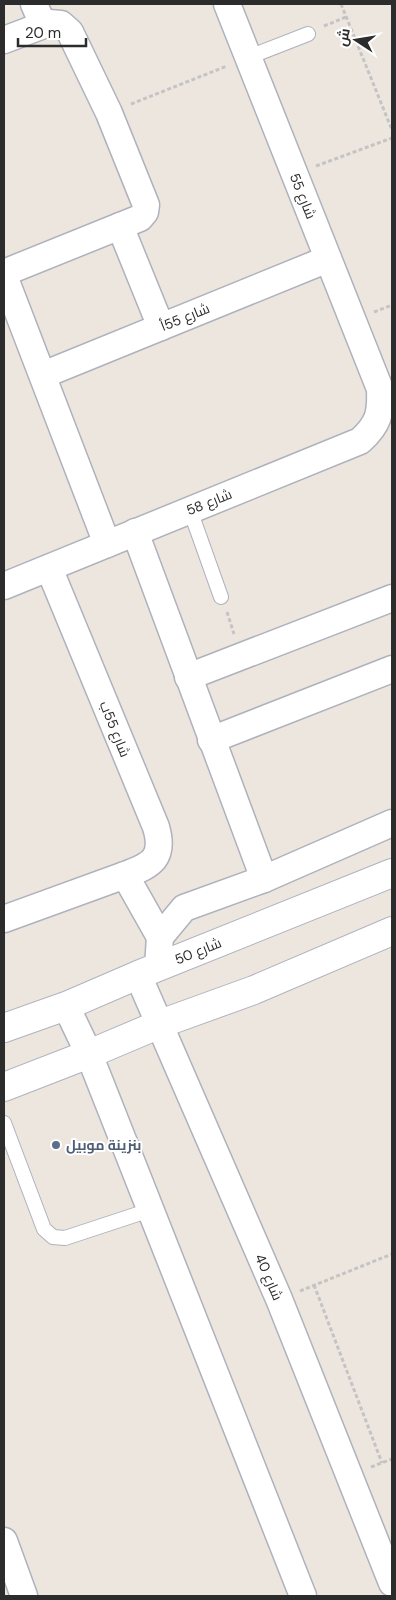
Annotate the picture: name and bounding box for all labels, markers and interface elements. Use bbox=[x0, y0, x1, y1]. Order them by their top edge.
scale bar bbox=[18, 15, 85, 47]
north arrow bbox=[331, 15, 381, 65]
text: 20 m bbox=[25, 23, 61, 43]
text: ش bbox=[333, 27, 354, 48]
street label: شارع 55 bbox=[286, 170, 320, 222]
street label: شارع 55أ bbox=[158, 299, 212, 335]
street label: شارع 58 bbox=[183, 485, 235, 519]
street label: شارع 55ب bbox=[96, 698, 134, 760]
street label: شارع 50 bbox=[172, 933, 224, 969]
place label: بنزينة موبيل bbox=[66, 1136, 141, 1154]
marker: بنزينة موبيل bbox=[50, 1139, 62, 1151]
street label: شارع 40 bbox=[251, 1251, 287, 1303]

